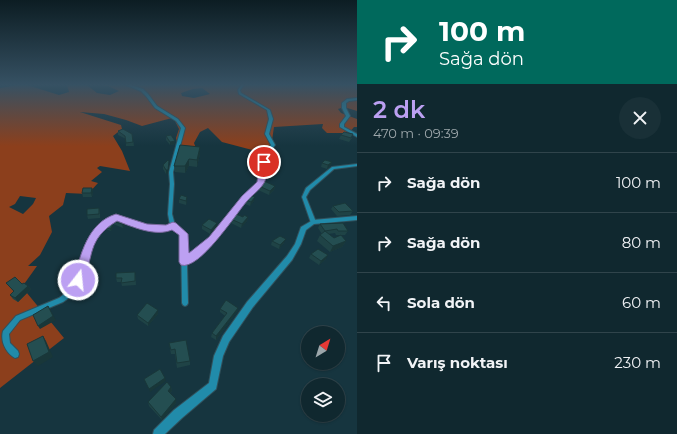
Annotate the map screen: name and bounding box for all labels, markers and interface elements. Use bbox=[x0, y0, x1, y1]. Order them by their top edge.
text: 100 m bbox=[439, 14, 525, 48]
icon: right bbox=[373, 16, 425, 68]
text: Sağa dön bbox=[439, 48, 524, 70]
text: 2 dk bbox=[373, 95, 425, 124]
button: close bbox=[619, 97, 661, 139]
text: 470 m · 09:39 bbox=[373, 125, 459, 141]
pin bbox=[247, 145, 281, 179]
icon: arrive bbox=[253, 151, 275, 173]
icon: right bbox=[373, 172, 395, 194]
text: Sağa dön bbox=[407, 173, 480, 192]
text: 100 m bbox=[616, 173, 661, 192]
icon: right bbox=[373, 232, 395, 254]
text: Sağa dön bbox=[407, 233, 480, 252]
text: 80 m bbox=[622, 233, 661, 252]
position arrow bbox=[57, 259, 99, 301]
icon: left bbox=[373, 292, 395, 314]
text: Sola dön bbox=[407, 293, 475, 312]
text: 60 m bbox=[622, 293, 661, 312]
north arrow bbox=[301, 326, 345, 370]
map controls bbox=[301, 326, 345, 422]
icon: arrive bbox=[373, 352, 395, 374]
text: Varış noktası bbox=[407, 353, 508, 372]
text: 230 m bbox=[614, 353, 661, 372]
button: layers bbox=[301, 378, 345, 422]

